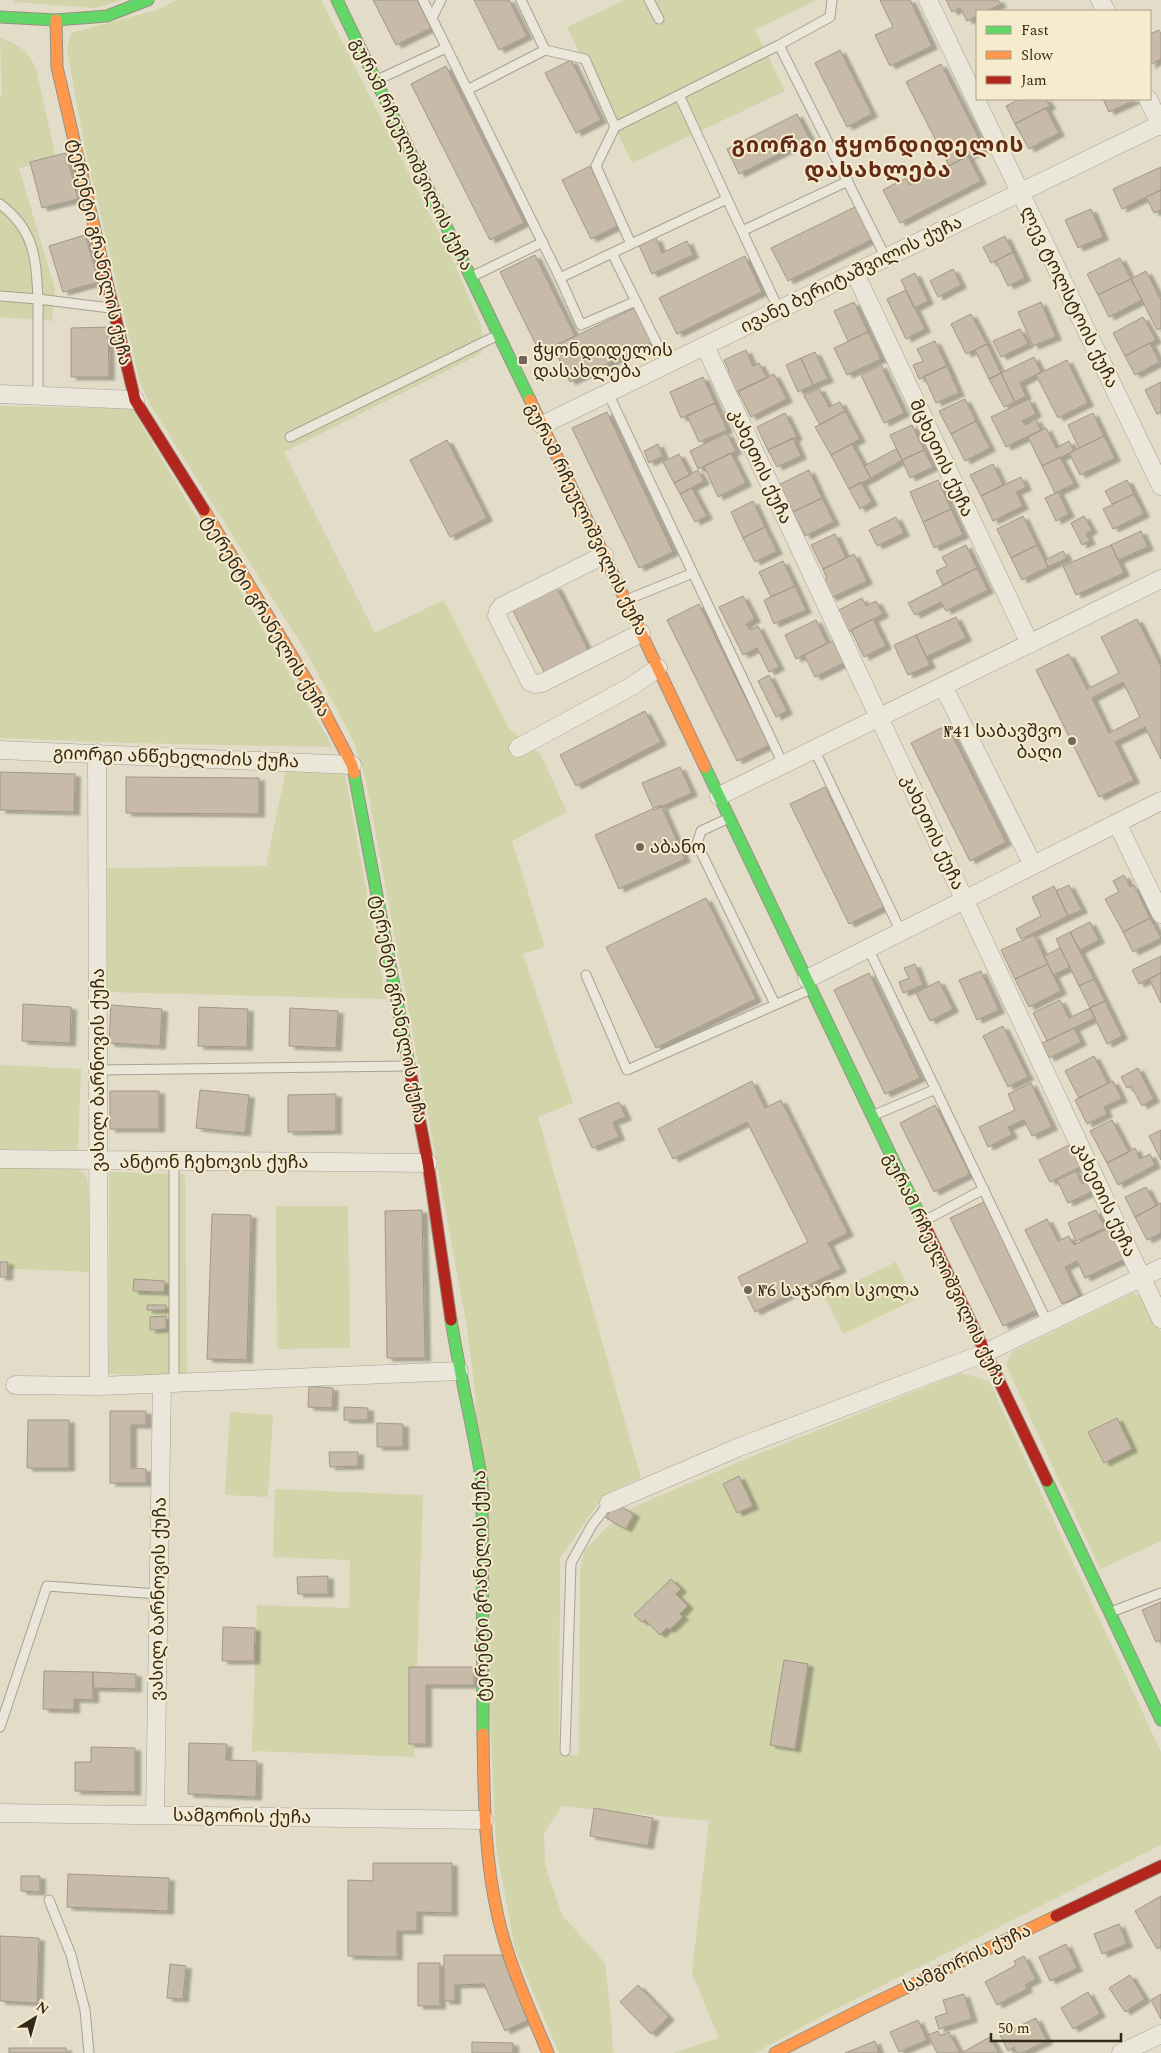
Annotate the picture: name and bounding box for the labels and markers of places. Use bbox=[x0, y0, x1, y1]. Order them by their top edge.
place label: ჭყონდიდელის დასახლება bbox=[533, 337, 673, 385]
marker: ჭყონდიდელის დასახლება bbox=[517, 354, 529, 366]
place label: №41 საბავშვო ბაღი bbox=[944, 718, 1062, 766]
marker: №41 საბავშვო ბაღი bbox=[1066, 735, 1078, 747]
place label: აბანო bbox=[650, 834, 706, 861]
marker: აბანო bbox=[634, 841, 646, 853]
place label: №6 საჯარო სკოლა bbox=[758, 1277, 919, 1304]
marker: №6 საჯარო სკოლა bbox=[742, 1284, 754, 1296]

